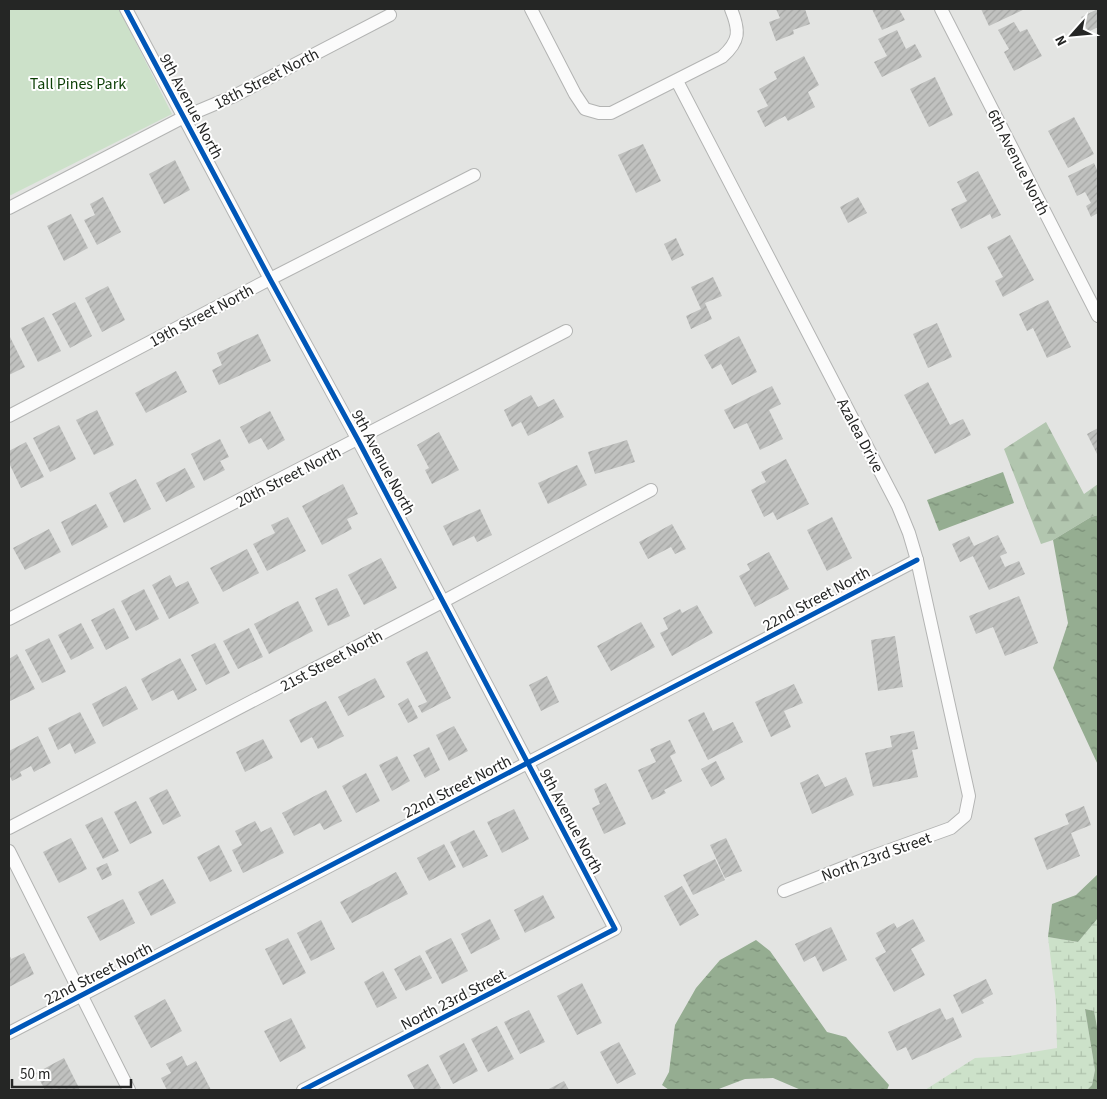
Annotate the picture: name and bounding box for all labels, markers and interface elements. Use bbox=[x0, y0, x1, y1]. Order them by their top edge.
north arrow bbox=[1047, 10, 1097, 60]
text: N bbox=[1050, 32, 1072, 49]
street label: 18th Street North bbox=[210, 43, 323, 115]
street label: 9th Avenue North bbox=[154, 50, 228, 163]
park label: Tall Pines Park bbox=[30, 73, 126, 95]
street label: 6th Avenue North bbox=[982, 106, 1054, 219]
street label: 19th Street North bbox=[145, 279, 257, 353]
street label: Azalea Drive bbox=[831, 395, 889, 476]
street label: 9th Avenue North bbox=[346, 406, 420, 519]
street label: 20th Street North bbox=[232, 441, 345, 513]
street label: 22nd Street North bbox=[759, 561, 874, 636]
street label: 21st Street North bbox=[276, 625, 386, 697]
street label: 22nd Street North bbox=[400, 750, 515, 824]
street label: 9th Avenue North bbox=[534, 765, 608, 878]
street label: North 23rd Street bbox=[818, 827, 935, 887]
street label: 22nd Street North bbox=[41, 937, 156, 1011]
street label: North 23rd Street bbox=[397, 964, 510, 1036]
scale bar bbox=[12, 1056, 131, 1088]
text: 50 m bbox=[20, 1064, 50, 1085]

